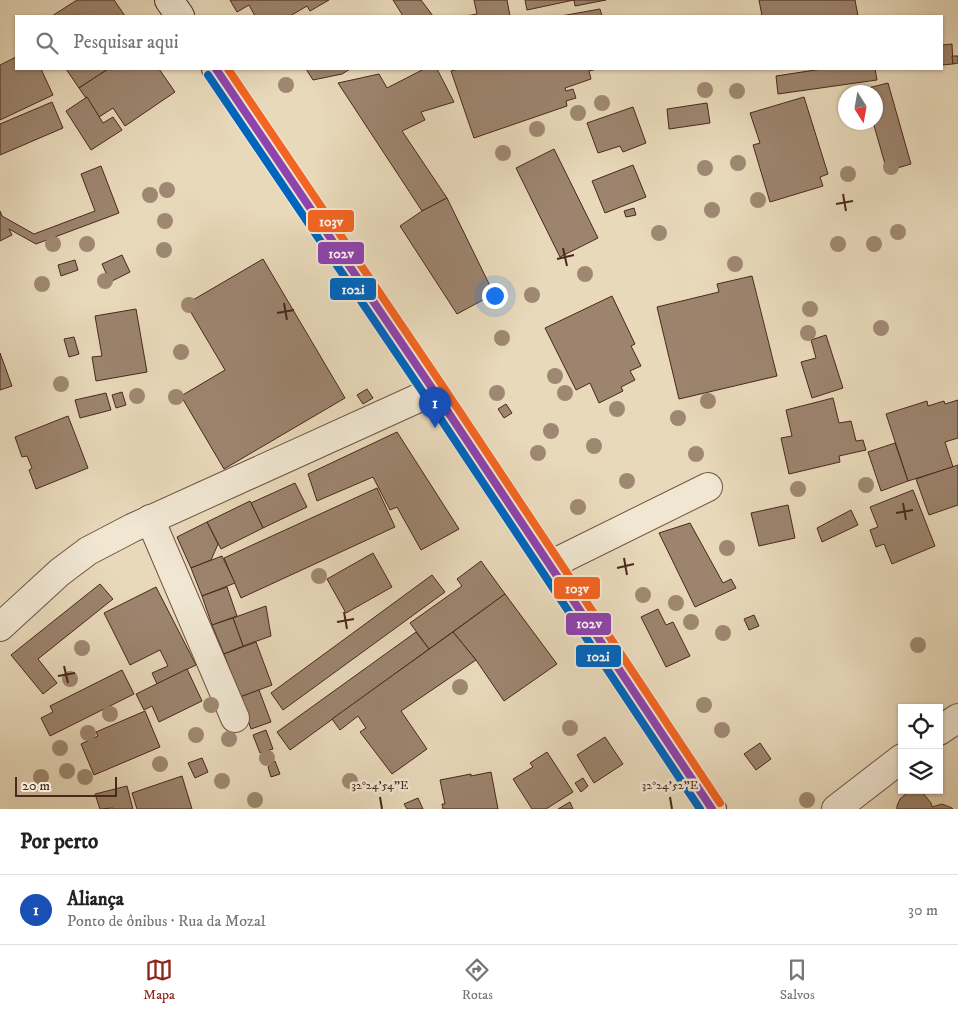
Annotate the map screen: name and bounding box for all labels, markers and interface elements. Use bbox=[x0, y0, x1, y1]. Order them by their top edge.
search box bbox=[15, 15, 943, 70]
icon: search bbox=[33, 29, 61, 57]
text: Pesquisar aqui bbox=[73, 31, 179, 54]
north arrow bbox=[838, 85, 883, 130]
line badge: 103v bbox=[307, 209, 355, 233]
text: 103v bbox=[319, 213, 344, 231]
line badge: 102v bbox=[317, 241, 365, 265]
text: 102v bbox=[328, 245, 355, 263]
line badge: 102i bbox=[329, 277, 377, 301]
text: 102i bbox=[341, 281, 365, 299]
your location bbox=[482, 283, 508, 309]
pin: 1 bbox=[419, 387, 451, 428]
line badge: 103v bbox=[553, 576, 601, 600]
text: 103v bbox=[565, 580, 590, 598]
line badge: 102v bbox=[565, 612, 612, 636]
text: 102v bbox=[576, 615, 603, 633]
line badge: 102i bbox=[575, 644, 622, 668]
text: 102i bbox=[586, 648, 610, 666]
map controls bbox=[898, 704, 943, 794]
button: locate bbox=[898, 704, 943, 749]
button: layers bbox=[898, 749, 943, 794]
scale bar bbox=[15, 774, 118, 797]
text: 20 m bbox=[22, 777, 50, 795]
text: 32°24'54"E bbox=[352, 778, 409, 793]
text: 32°24'52"E bbox=[642, 778, 699, 793]
text: Por perto bbox=[20, 829, 98, 855]
text: Aliança bbox=[67, 888, 124, 911]
text: 1 bbox=[33, 900, 39, 920]
text: 30 m bbox=[908, 900, 938, 920]
text: Ponto de ônibus · Rua da Mozal bbox=[67, 911, 265, 931]
tab: Mapa bbox=[143, 956, 175, 1004]
tab: Rotas bbox=[462, 956, 493, 1004]
tab: Salvos bbox=[780, 956, 815, 1004]

